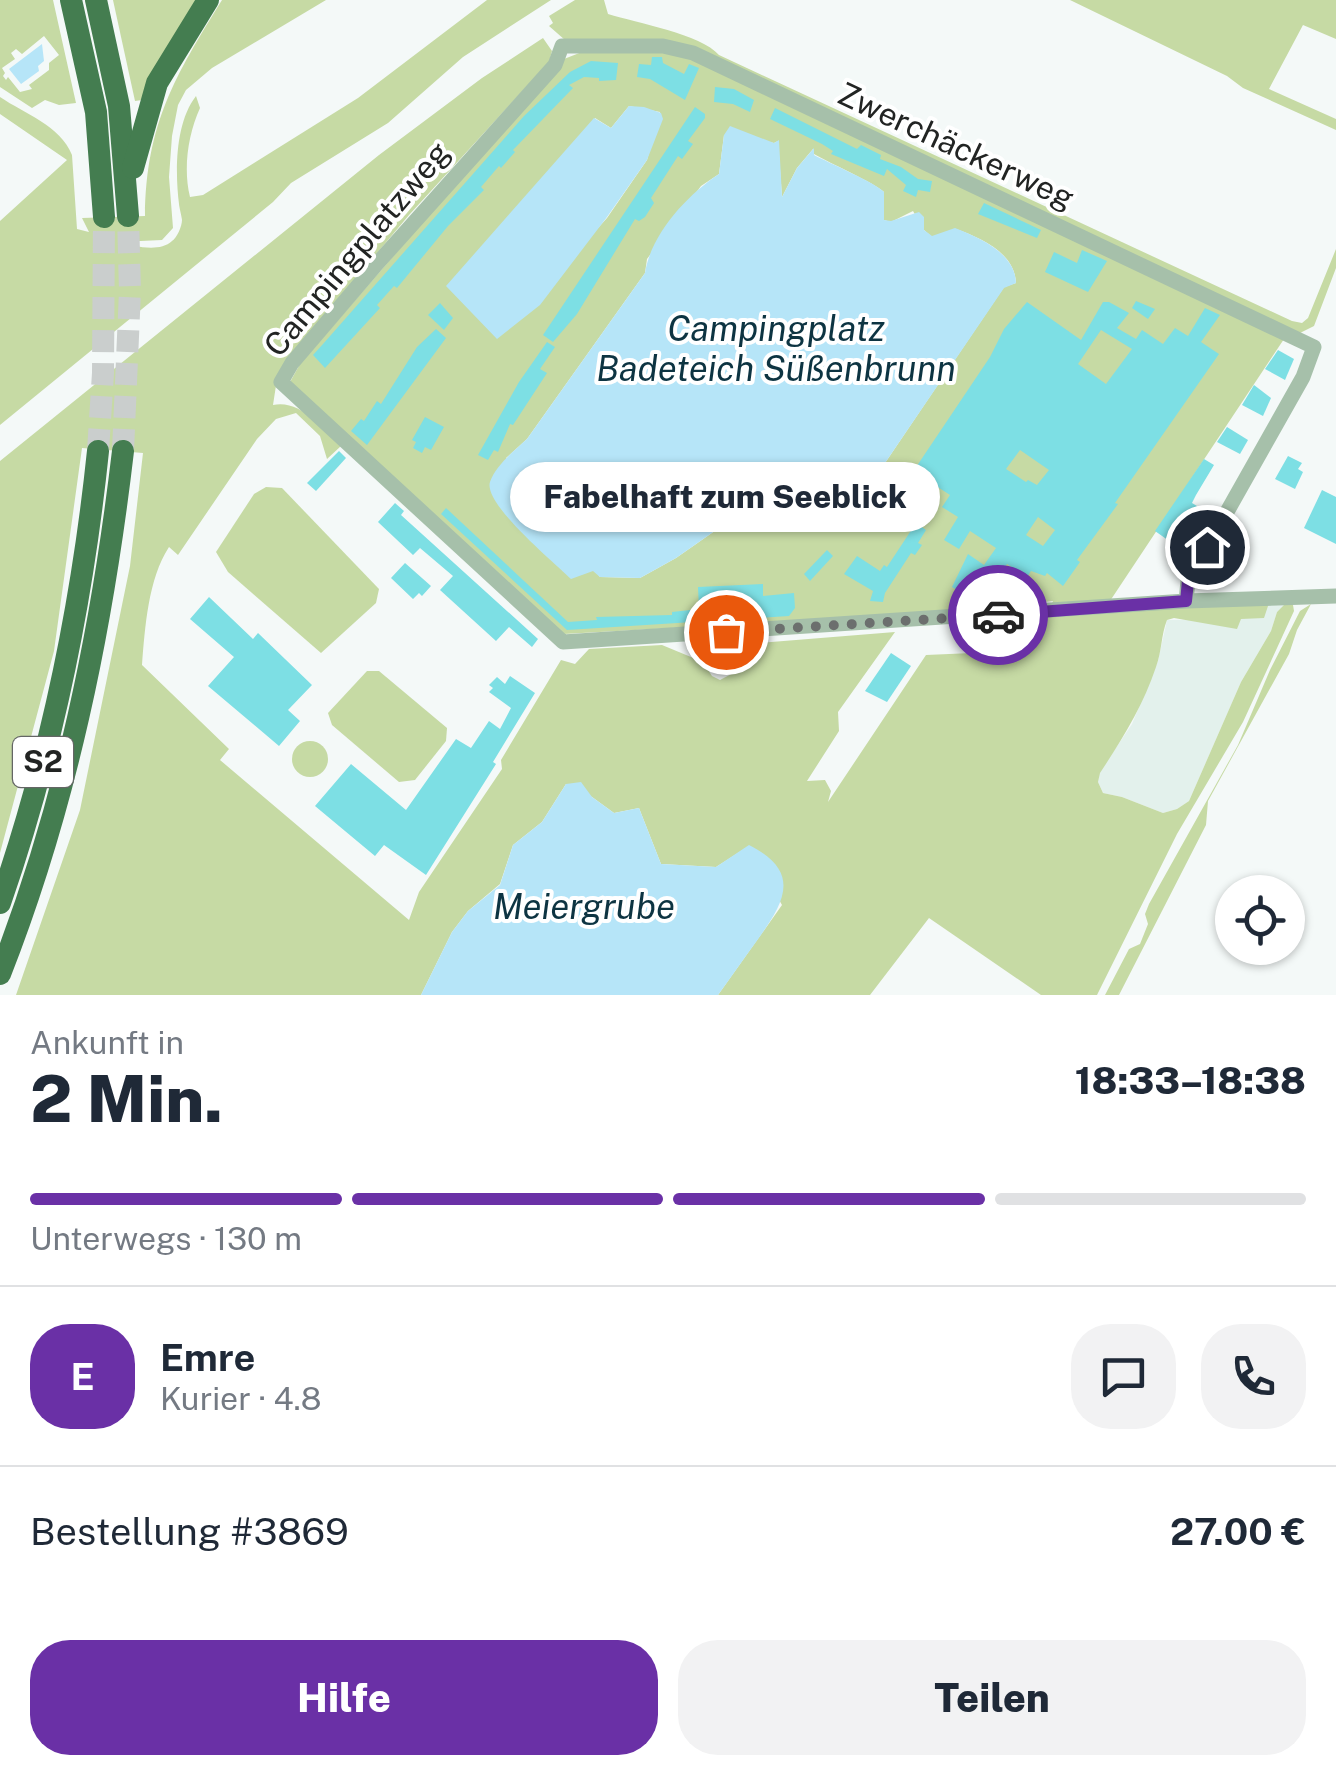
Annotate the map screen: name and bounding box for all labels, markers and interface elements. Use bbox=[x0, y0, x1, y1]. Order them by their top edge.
street label: Zwerchäckerweg bbox=[832, 75, 1080, 216]
street label: Campingplatzweg bbox=[256, 134, 457, 363]
water label: Campingplatz Badeteich Süßenbrunn bbox=[596, 308, 956, 389]
callout: Fabelhaft zum Seeblick bbox=[511, 462, 941, 532]
text: Fabelhaft zum Seeblick bbox=[543, 478, 907, 515]
pin bbox=[1165, 505, 1250, 590]
icon: home bbox=[1180, 520, 1235, 575]
courier bbox=[948, 565, 1048, 665]
icon: car bbox=[971, 588, 1026, 643]
pin bbox=[684, 590, 769, 675]
icon: bag bbox=[699, 605, 754, 660]
road number: S2 bbox=[13, 737, 73, 787]
map controls bbox=[1215, 875, 1305, 965]
button: locate bbox=[1215, 875, 1305, 965]
water label: Meiergrube bbox=[493, 886, 675, 927]
text: Ankunft in bbox=[30, 1024, 184, 1061]
text: 18:33–18:38 bbox=[1075, 1058, 1306, 1103]
text: 2 Min. bbox=[30, 1060, 223, 1137]
text: Unterwegs · 130 m bbox=[30, 1220, 302, 1257]
button: chat bbox=[1071, 1324, 1176, 1429]
button: phone bbox=[1201, 1324, 1306, 1429]
text: Emre bbox=[160, 1335, 255, 1380]
text: E bbox=[70, 1354, 95, 1399]
text: Kurier · 4.8 bbox=[160, 1380, 321, 1417]
text: Bestellung #3869 bbox=[30, 1509, 349, 1554]
text: 27.00 € bbox=[1170, 1509, 1306, 1554]
button: Hilfe bbox=[30, 1640, 658, 1755]
button: Teilen bbox=[678, 1640, 1306, 1755]

